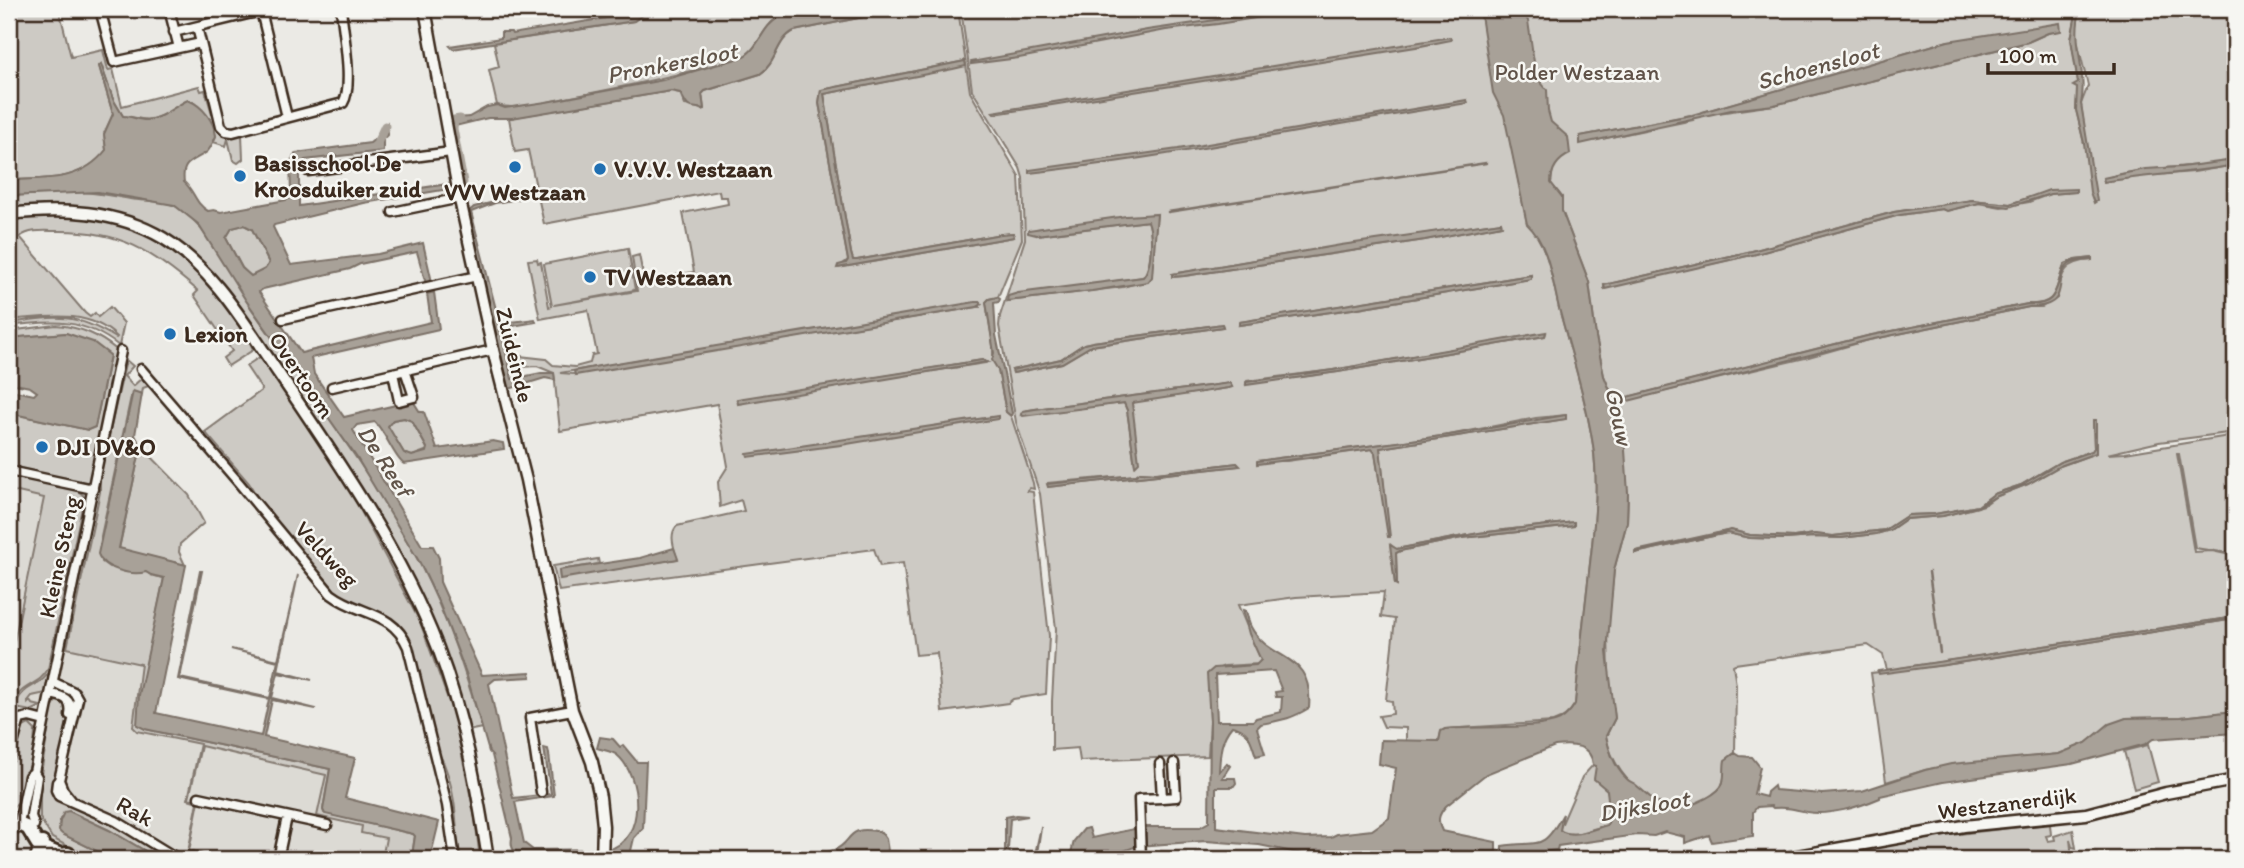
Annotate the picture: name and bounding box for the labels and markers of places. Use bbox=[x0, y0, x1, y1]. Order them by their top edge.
place label: Basisschool De Kroosduiker zuid bbox=[254, 149, 421, 203]
place label: V.V.V. Westzaan bbox=[614, 155, 773, 183]
marker: VVV Westzaan bbox=[507, 159, 523, 175]
marker: V.V.V. Westzaan bbox=[592, 161, 608, 177]
marker: Basisschool De Kroosduiker zuid bbox=[232, 168, 248, 184]
place label: VVV Westzaan bbox=[444, 178, 587, 206]
place label: TV Westzaan bbox=[603, 263, 733, 291]
marker: TV Westzaan bbox=[582, 269, 598, 285]
place label: Lexion bbox=[184, 320, 249, 348]
marker: Lexion bbox=[162, 326, 178, 342]
place label: DJI DV&O bbox=[56, 433, 156, 461]
marker: DJI DV&O bbox=[34, 439, 50, 455]

